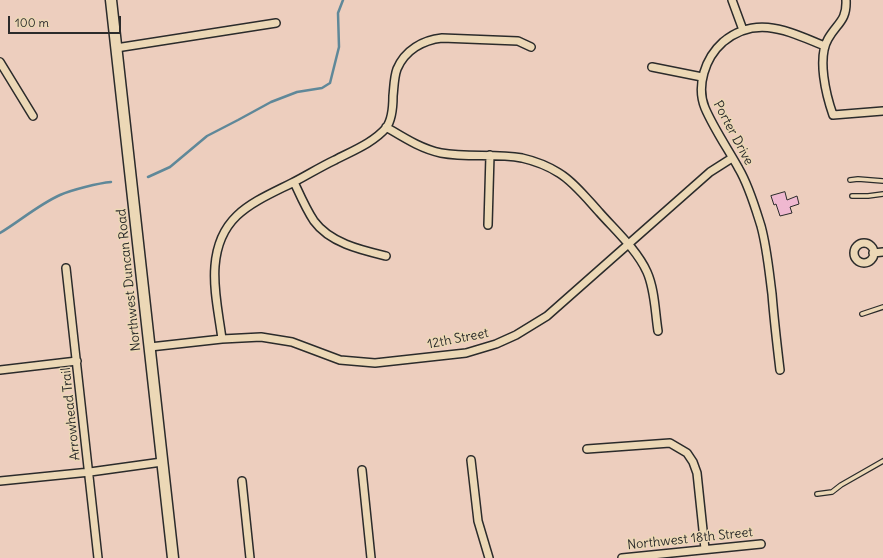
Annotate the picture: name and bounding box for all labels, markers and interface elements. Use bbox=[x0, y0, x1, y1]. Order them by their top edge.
scale bar bbox=[10, 8, 123, 34]
text: 100 m bbox=[15, 15, 49, 30]
street label: Porter Drive bbox=[710, 98, 756, 168]
street label: Northwest Duncan Road bbox=[114, 208, 144, 352]
street label: 12th Street bbox=[426, 325, 490, 353]
street label: Arrowhead Trail bbox=[58, 367, 84, 461]
street label: Northwest 18th Street bbox=[626, 525, 754, 553]

